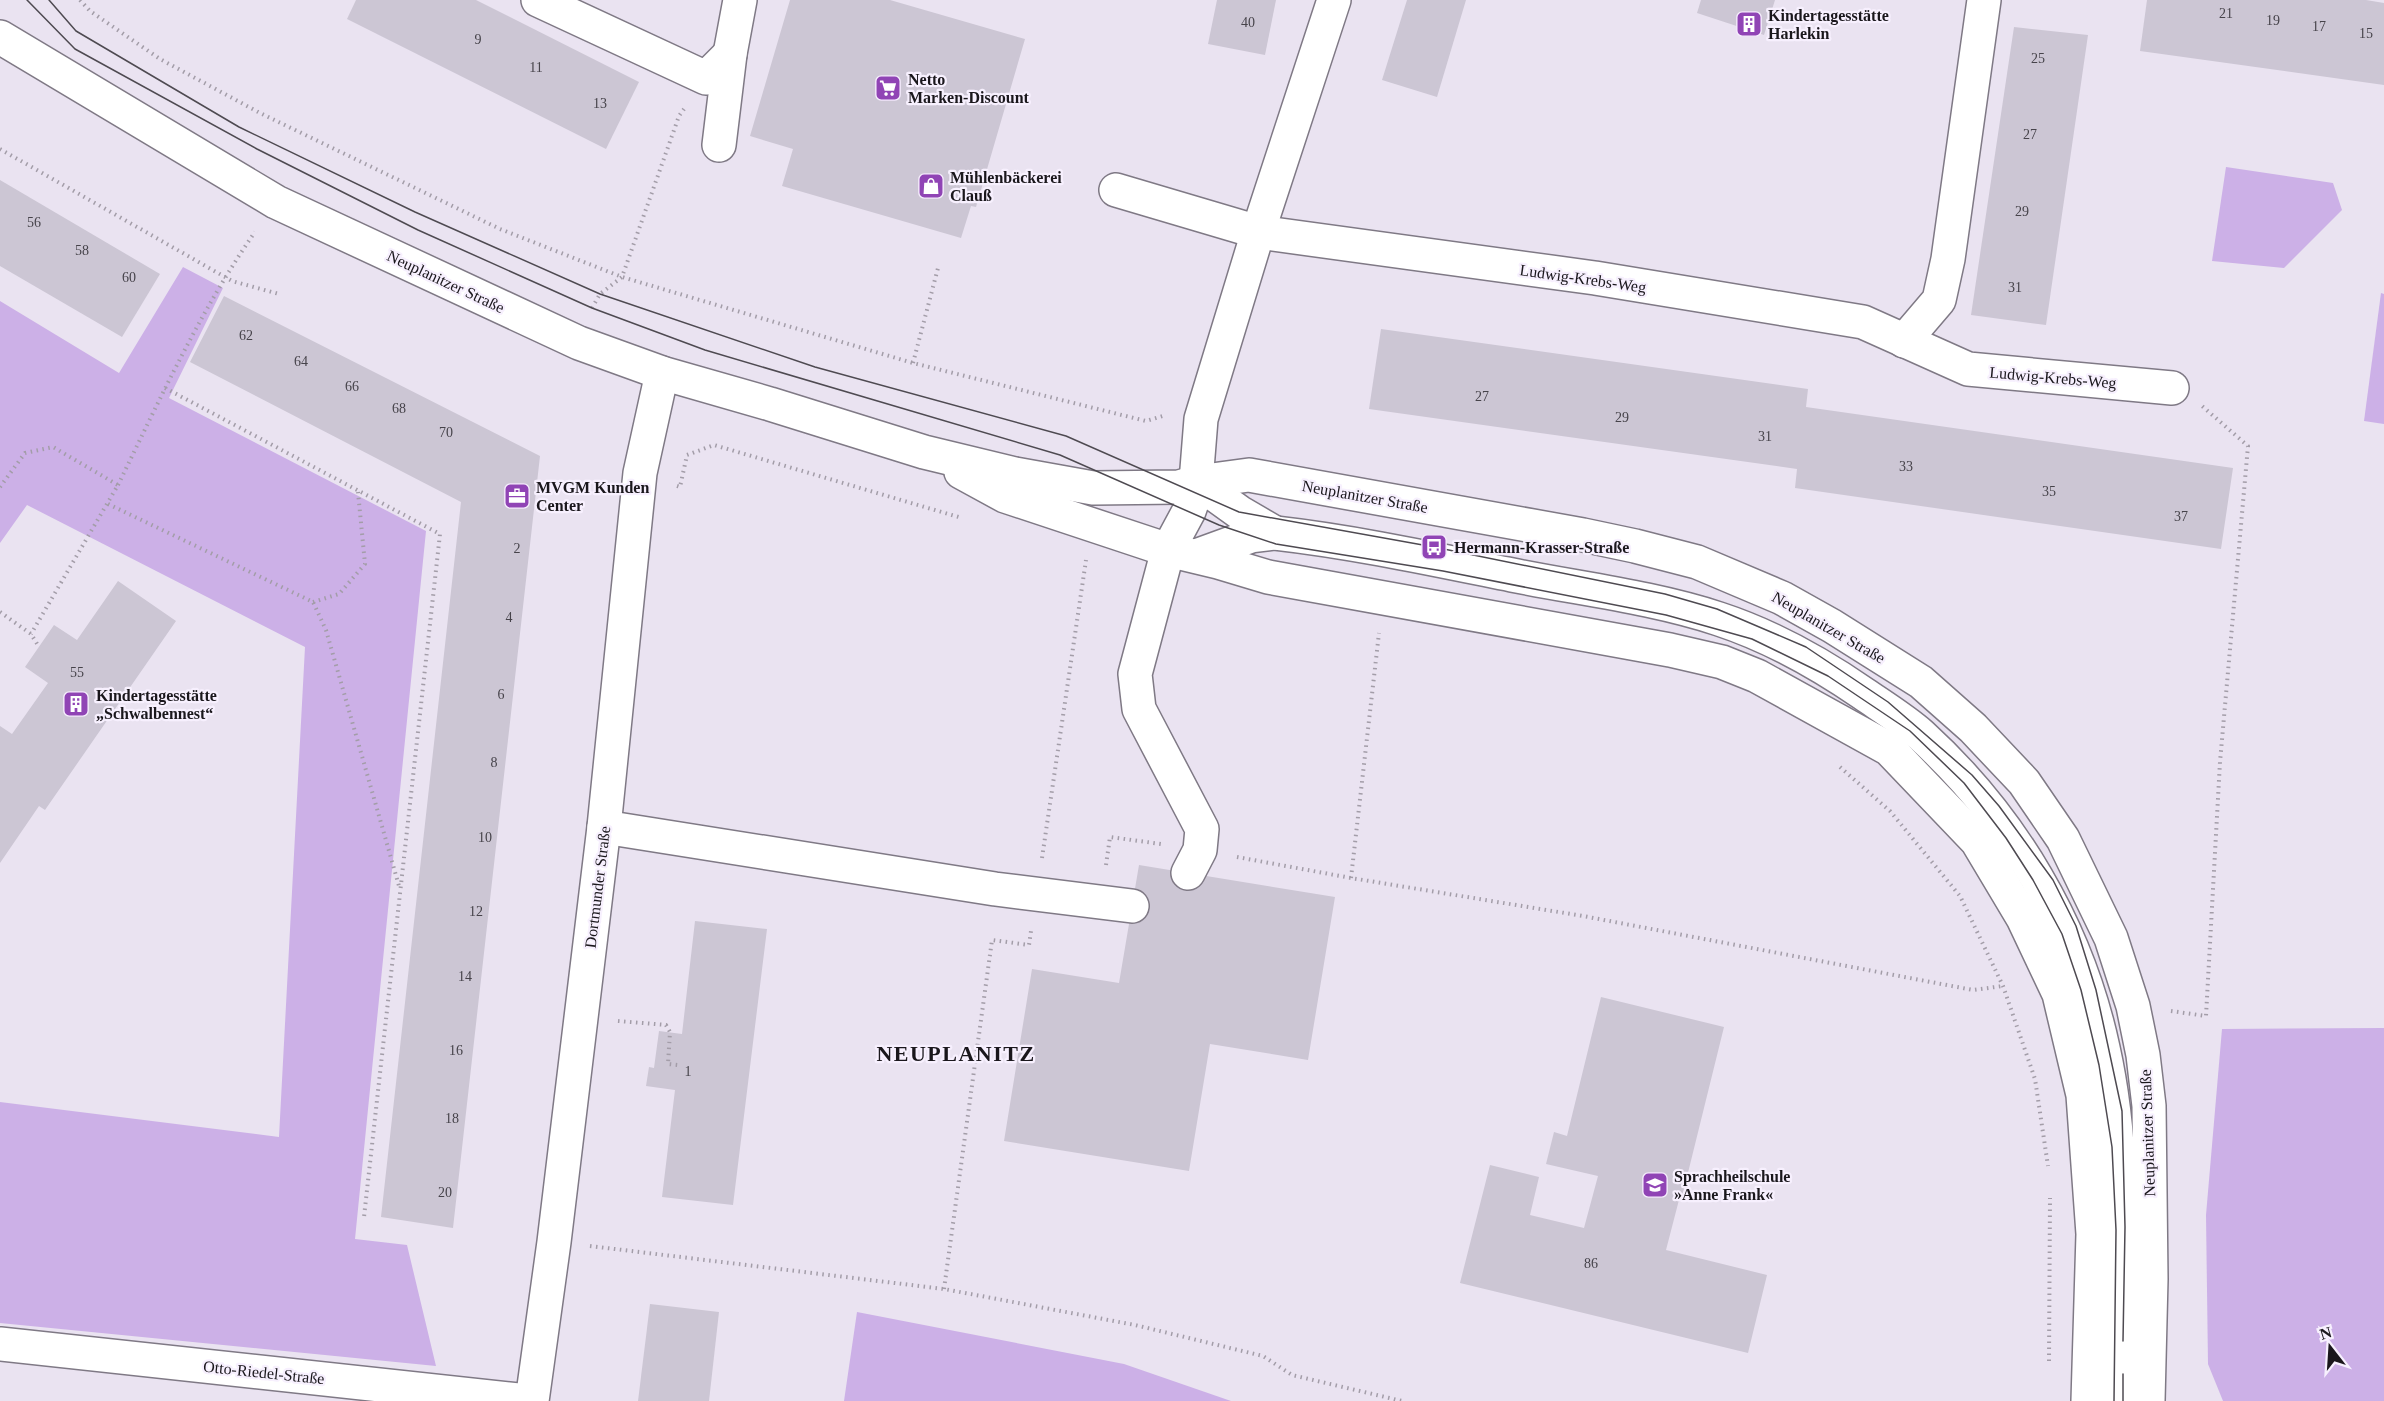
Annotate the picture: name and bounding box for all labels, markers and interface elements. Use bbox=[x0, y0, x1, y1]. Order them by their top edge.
house number: 21 bbox=[2219, 6, 2233, 21]
place label: Kindertagesstätte Harlekin bbox=[1768, 7, 1889, 42]
building icon: Kindertagesstätte Harlekin bbox=[1734, 9, 1764, 39]
house number: 19 bbox=[2266, 13, 2280, 28]
house number: 40 bbox=[1241, 15, 1255, 30]
house number: 17 bbox=[2312, 19, 2326, 34]
house number: 15 bbox=[2359, 26, 2373, 41]
house number: 9 bbox=[475, 32, 482, 47]
house number: 25 bbox=[2031, 51, 2045, 66]
house number: 11 bbox=[529, 60, 543, 75]
place label: Netto Marken-Discount bbox=[908, 71, 1030, 106]
supermarket icon: Netto Marken-Discount bbox=[873, 73, 903, 103]
house number: 13 bbox=[593, 96, 607, 111]
house number: 27 bbox=[2023, 127, 2037, 142]
place label: Mühlenbäckerei Clauß bbox=[950, 169, 1062, 204]
shop icon: Mühlenbäckerei Clauß bbox=[916, 171, 946, 201]
house number: 29 bbox=[2015, 204, 2029, 219]
house number: 56 bbox=[27, 215, 41, 230]
house number: 58 bbox=[75, 243, 89, 258]
street label: Neuplanitzer Straße bbox=[384, 247, 507, 317]
street label: Ludwig-Krebs-Weg bbox=[1518, 261, 1647, 297]
house number: 60 bbox=[122, 270, 136, 285]
house number: 31 bbox=[2008, 280, 2022, 295]
house number: 62 bbox=[239, 328, 253, 343]
house number: 64 bbox=[294, 354, 308, 369]
street label: Ludwig-Krebs-Weg bbox=[1989, 363, 2117, 393]
house number: 66 bbox=[345, 379, 359, 394]
house number: 27 bbox=[1475, 389, 1489, 404]
house number: 68 bbox=[392, 401, 406, 416]
house number: 29 bbox=[1615, 410, 1629, 425]
house number: 70 bbox=[439, 425, 453, 440]
house number: 31 bbox=[1758, 429, 1772, 444]
house number: 33 bbox=[1899, 459, 1913, 474]
street label: Neuplanitzer Straße bbox=[1300, 477, 1429, 517]
place label: MVGM Kunden Center bbox=[536, 479, 649, 514]
office icon: MVGM Kunden Center bbox=[502, 481, 532, 511]
house number: 35 bbox=[2042, 484, 2056, 499]
house number: 37 bbox=[2174, 509, 2188, 524]
bus stop icon: Hermann-Krasser-Straße bbox=[1419, 532, 1449, 562]
place label: Hermann-Krasser-Straße bbox=[1454, 539, 1629, 556]
house number: 2 bbox=[514, 541, 521, 556]
street label: Neuplanitzer Straße bbox=[1769, 588, 1888, 668]
house number: 4 bbox=[506, 610, 513, 625]
house number: 55 bbox=[70, 665, 84, 680]
place label: Kindertagesstätte „Schwalbennest“ bbox=[96, 687, 217, 722]
house number: 6 bbox=[498, 687, 505, 702]
building icon: Kindertagesstätte „Schwalbennest“ bbox=[61, 689, 91, 719]
house number: 8 bbox=[491, 755, 498, 770]
street label: Dortmunder Straße bbox=[582, 825, 613, 949]
house number: 10 bbox=[478, 830, 492, 845]
house number: 12 bbox=[469, 904, 483, 919]
house number: 14 bbox=[458, 969, 472, 984]
district label: NEUPLANITZ bbox=[876, 1041, 1036, 1066]
house number: 16 bbox=[449, 1043, 463, 1058]
house number: 1 bbox=[685, 1064, 692, 1079]
street label: Neuplanitzer Straße bbox=[2137, 1069, 2159, 1197]
house number: 18 bbox=[445, 1111, 459, 1126]
place label: Sprachheilschule »Anne Frank« bbox=[1674, 1168, 1790, 1203]
school or university icon: Sprachheilschule »Anne Frank« bbox=[1640, 1170, 1670, 1200]
house number: 20 bbox=[438, 1185, 452, 1200]
house number: 86 bbox=[1584, 1256, 1598, 1271]
north arrow bbox=[2300, 1317, 2360, 1377]
text: N bbox=[2318, 1323, 2334, 1343]
street label: Otto-Riedel-Straße bbox=[203, 1358, 325, 1387]

